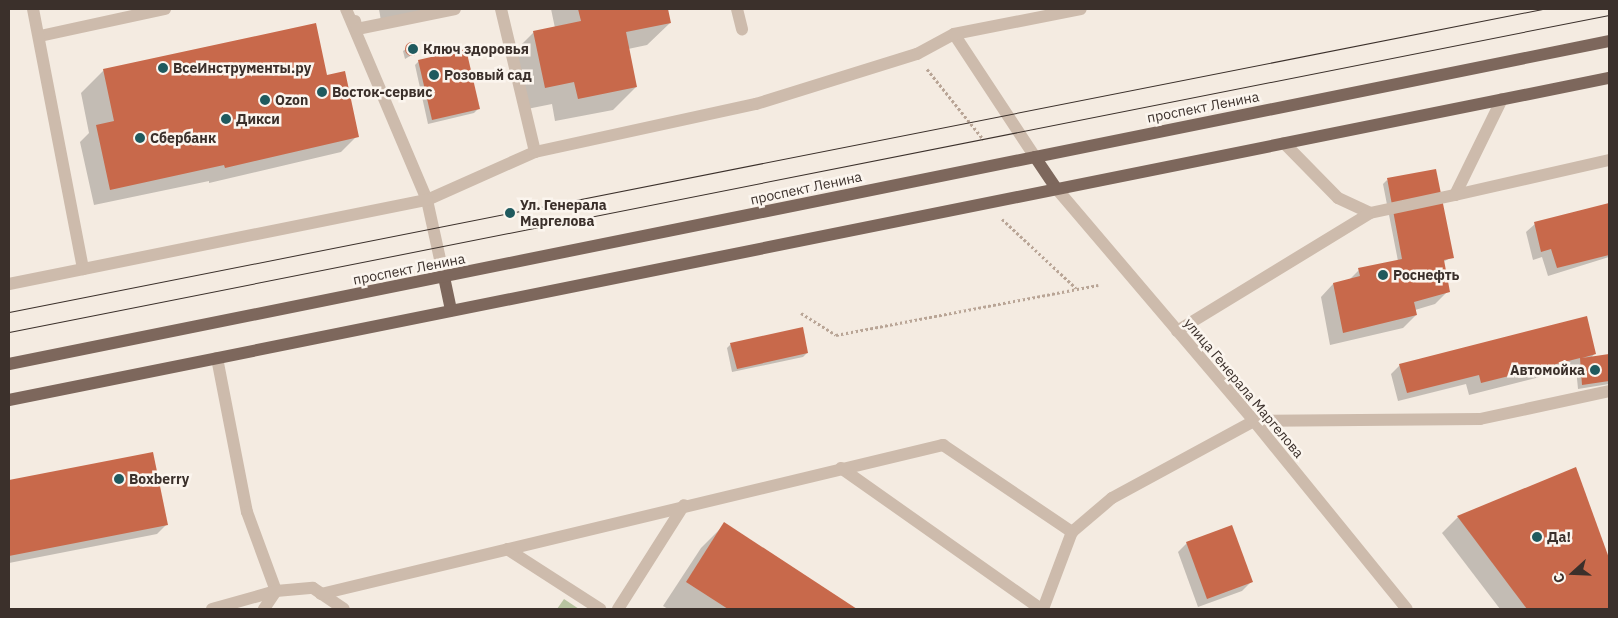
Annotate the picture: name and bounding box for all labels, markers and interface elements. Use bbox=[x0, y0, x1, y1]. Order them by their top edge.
place label: Ключ здоровья bbox=[423, 41, 529, 57]
marker: Ключ здоровья bbox=[407, 43, 419, 55]
place label: ВсеИнструменты.ру bbox=[173, 60, 311, 76]
marker: ВсеИнструменты.ру bbox=[157, 62, 169, 74]
place label: Розовый сад bbox=[444, 67, 532, 83]
marker: Розовый сад bbox=[428, 69, 440, 81]
place label: Восток-сервис bbox=[332, 84, 432, 100]
marker: Восток-сервис bbox=[316, 86, 328, 98]
street label: проспект Ленина bbox=[1146, 88, 1260, 126]
place label: Ozon bbox=[275, 92, 308, 108]
marker: Ozon bbox=[259, 94, 271, 106]
place label: Дикси bbox=[236, 111, 280, 127]
marker: Дикси bbox=[220, 113, 232, 125]
place label: Сбербанк bbox=[150, 130, 216, 146]
marker: Сбербанк bbox=[134, 132, 146, 144]
street label: проспект Ленина bbox=[749, 168, 863, 208]
place label: Ул. Генерала Маргелова bbox=[520, 197, 607, 230]
marker: Ул. Генерала Маргелова bbox=[504, 207, 516, 219]
street label: проспект Ленина bbox=[352, 250, 466, 288]
place label: Роснефть bbox=[1393, 267, 1459, 283]
marker: Роснефть bbox=[1377, 269, 1389, 281]
street label: улица Генерала Маргелова bbox=[1181, 315, 1307, 461]
place label: Автомойка bbox=[1510, 362, 1585, 378]
marker: Автомойка bbox=[1589, 364, 1601, 376]
place label: Boxberry bbox=[129, 471, 189, 487]
marker: Boxberry bbox=[113, 473, 125, 485]
place label: Да! bbox=[1547, 529, 1571, 545]
marker: Да! bbox=[1531, 531, 1543, 543]
north arrow bbox=[1548, 548, 1598, 598]
text: С bbox=[1549, 571, 1569, 585]

